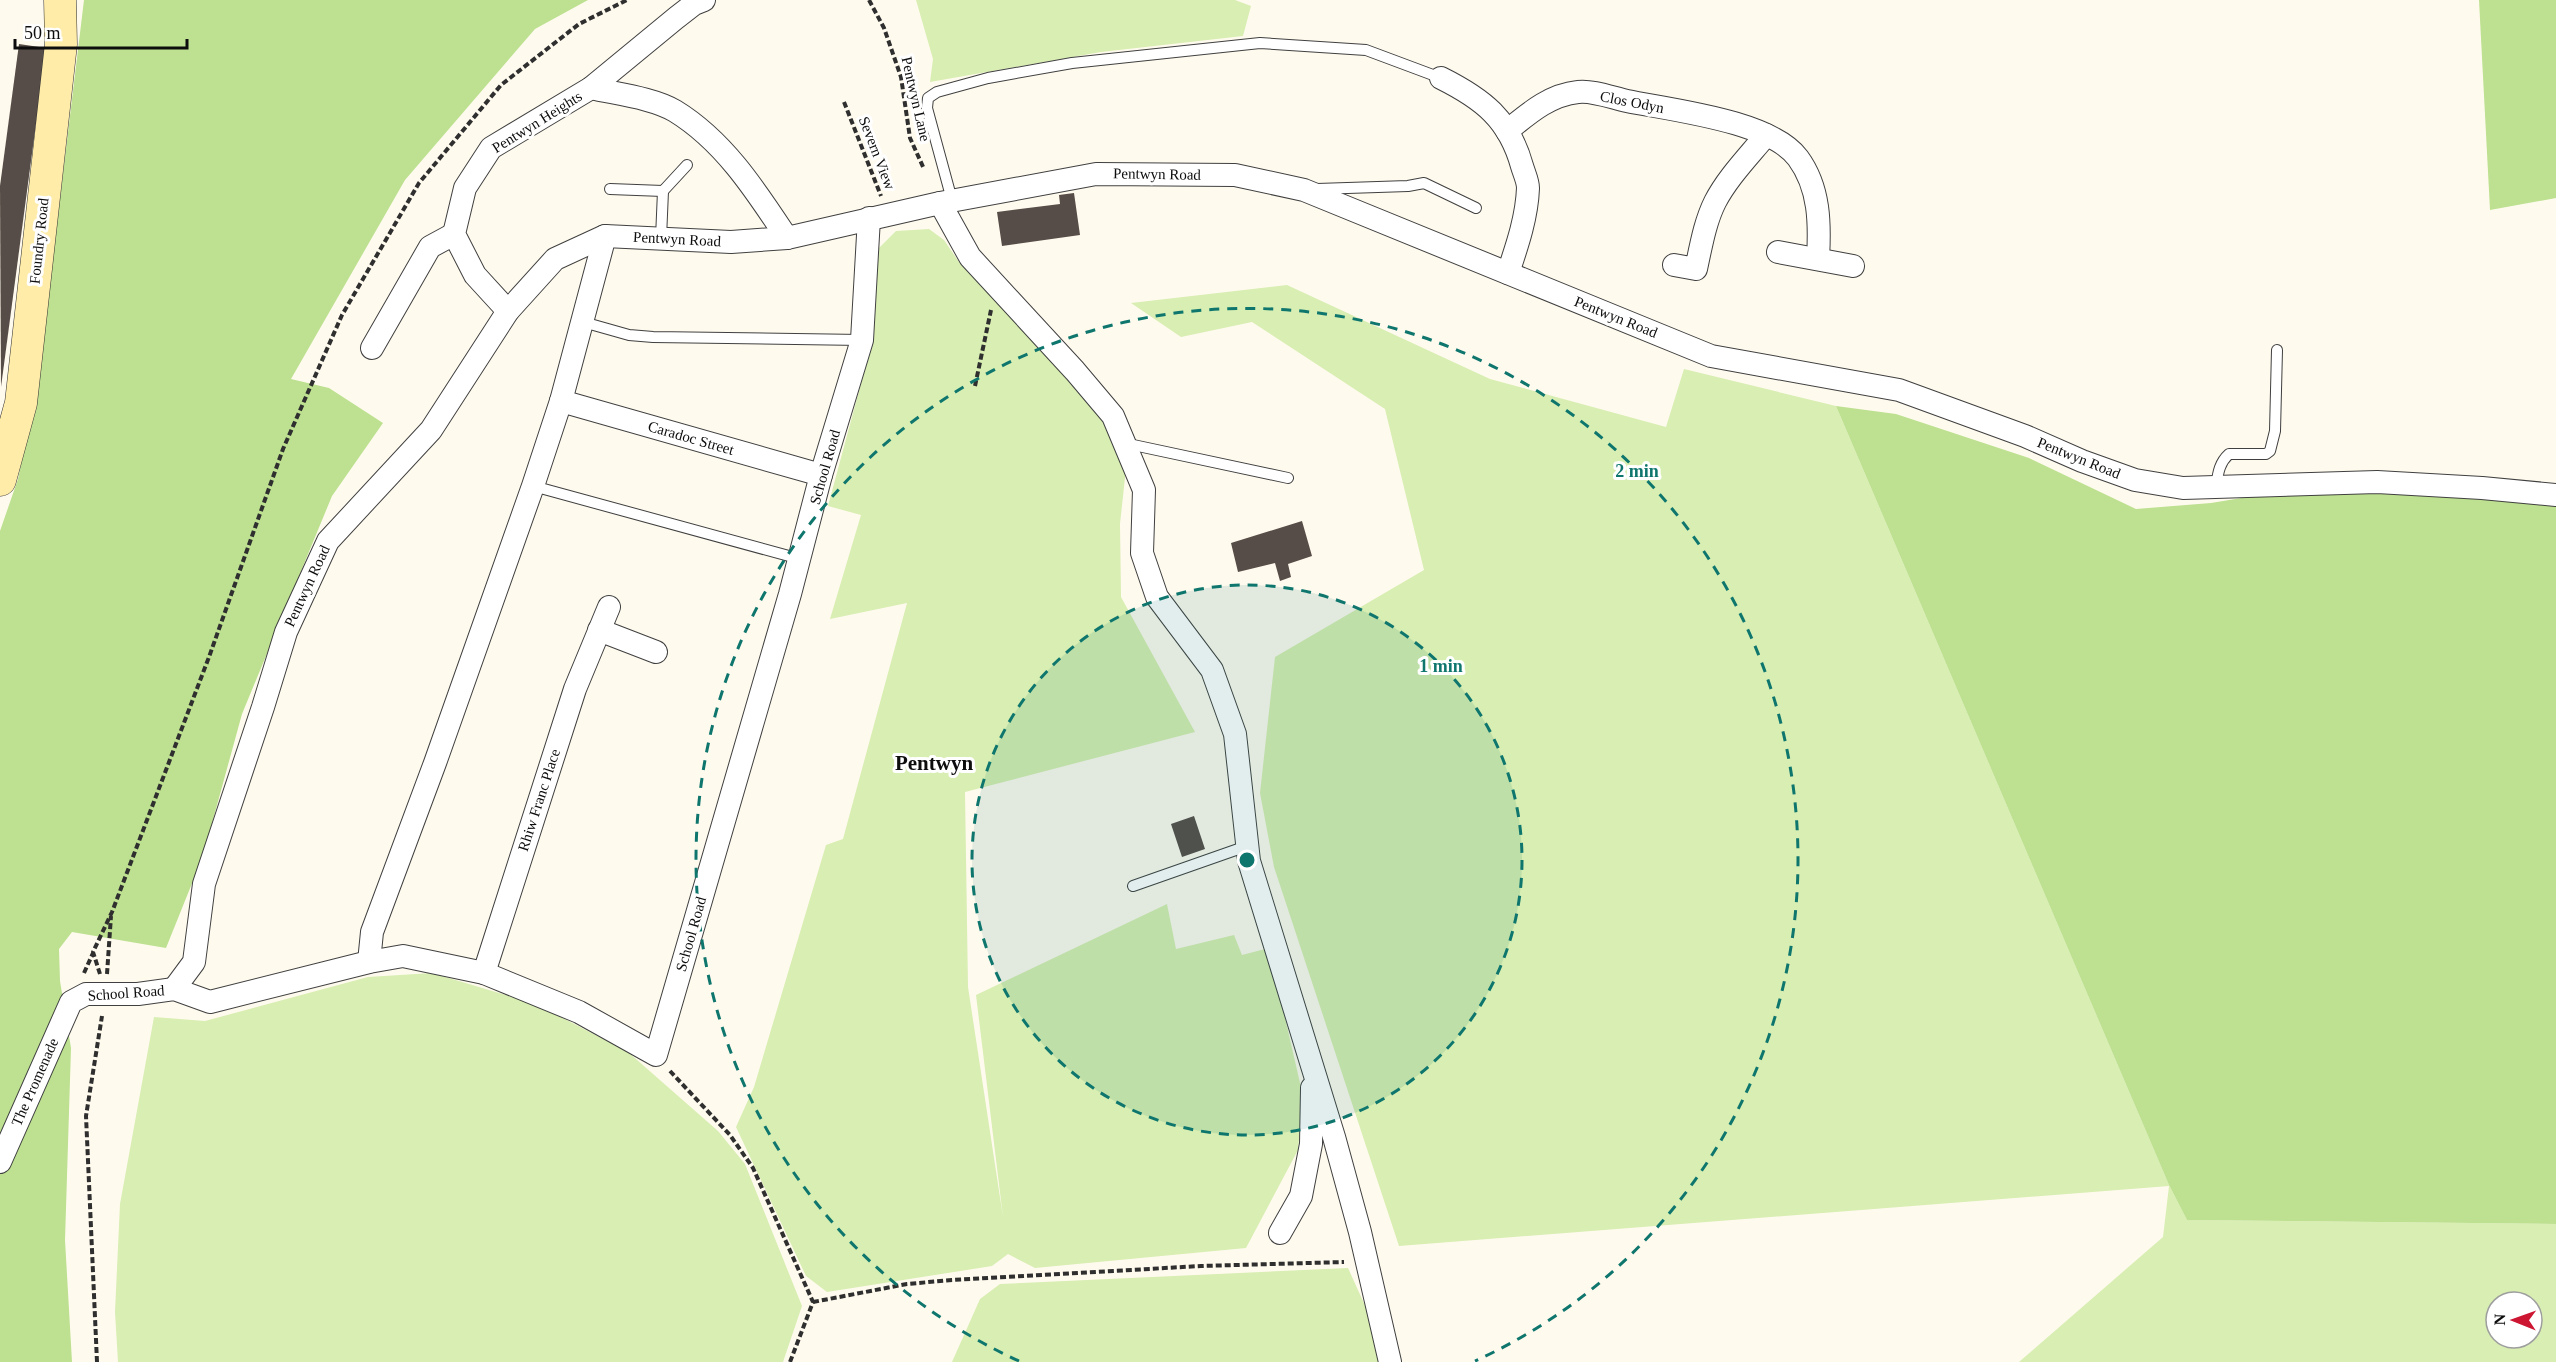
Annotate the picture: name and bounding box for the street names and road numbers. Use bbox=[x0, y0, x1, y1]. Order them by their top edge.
street label: Pentwyn Lane bbox=[899, 55, 934, 143]
street label: Pentwyn Heights bbox=[489, 88, 585, 156]
street label: Clos Odyn bbox=[1599, 88, 1666, 116]
street label: Severn View bbox=[856, 114, 898, 192]
street label: Pentwyn Road bbox=[1113, 165, 1202, 183]
street label: Foundry Road bbox=[27, 197, 52, 285]
street label: Pentwyn Road bbox=[633, 229, 722, 249]
street label: Pentwyn Road bbox=[1572, 293, 1660, 341]
street label: Caradoc Street bbox=[646, 418, 737, 458]
street label: School Road bbox=[807, 427, 843, 506]
street label: Pentwyn Road bbox=[2035, 434, 2123, 482]
street label: Pentwyn Road bbox=[281, 542, 333, 629]
street label: Rhiw Franc Place bbox=[515, 746, 563, 853]
street label: School Road bbox=[673, 894, 709, 973]
street label: School Road bbox=[87, 982, 165, 1004]
street label: The Promenade bbox=[8, 1035, 62, 1128]

